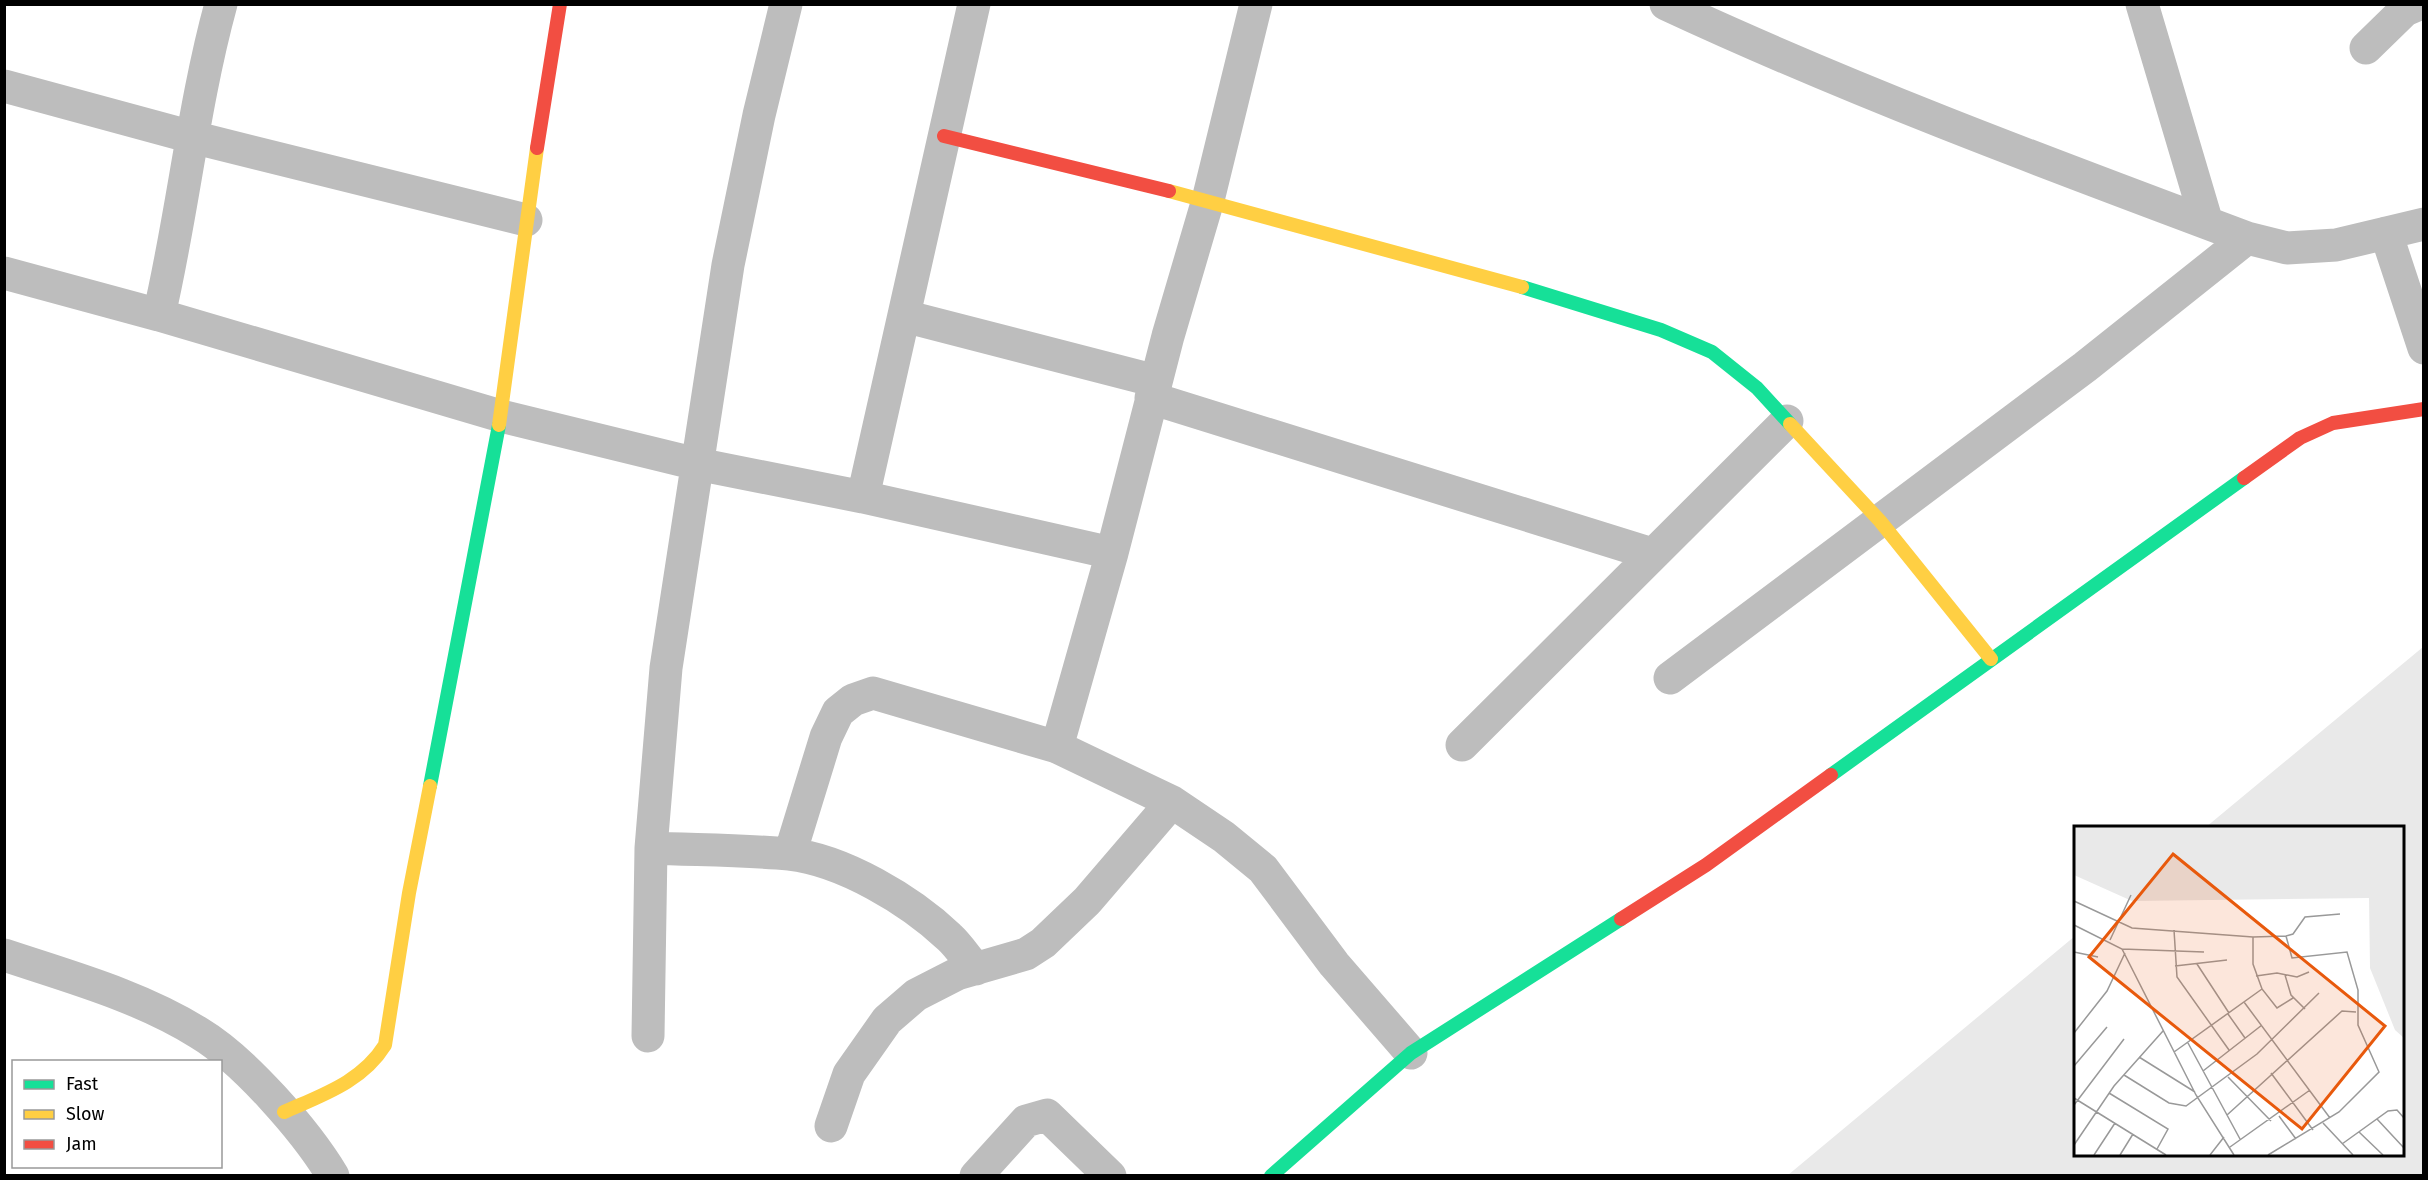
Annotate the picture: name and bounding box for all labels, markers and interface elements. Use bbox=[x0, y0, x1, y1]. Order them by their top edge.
inset map bbox=[2074, 826, 2404, 1156]
legend bbox=[12, 1060, 222, 1168]
text: Fast bbox=[66, 1073, 99, 1095]
text: Slow bbox=[66, 1103, 105, 1125]
text: Jam bbox=[66, 1133, 97, 1155]

